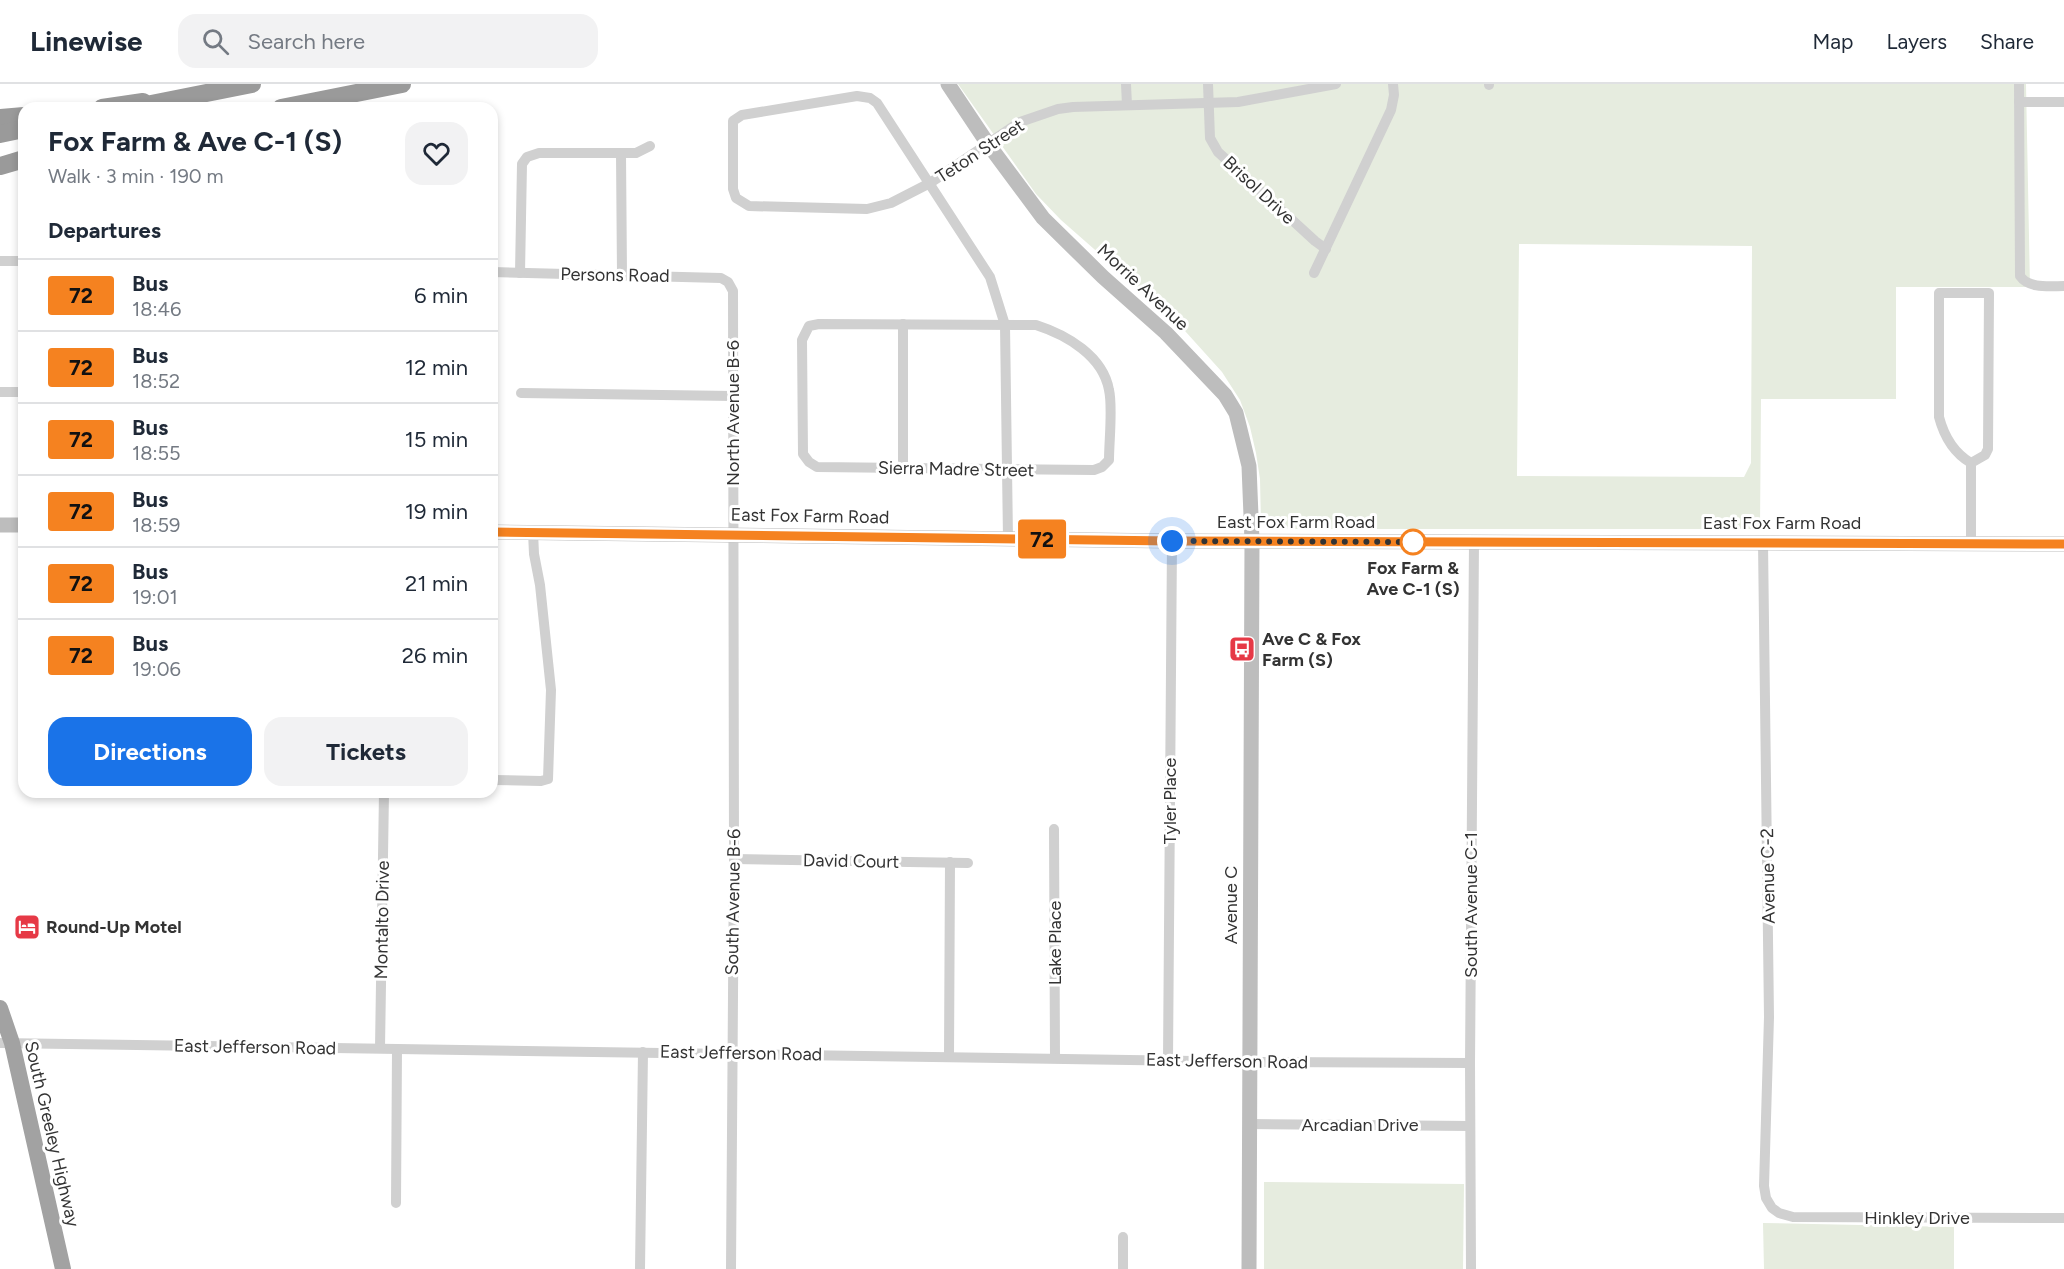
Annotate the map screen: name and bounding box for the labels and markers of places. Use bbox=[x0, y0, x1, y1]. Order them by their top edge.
marker: Fox Farm & Ave C-1 (S) bbox=[1400, 529, 1426, 555]
place label: Fox Farm & Ave C-1 (S) bbox=[1366, 557, 1460, 600]
place label: Ave C & Fox Farm (S) bbox=[1262, 628, 1361, 671]
bus stop icon: Ave C & Fox Farm (S) bbox=[1227, 634, 1257, 664]
hotel icon: Round-Up Motel bbox=[12, 912, 42, 942]
place label: Round-Up Motel bbox=[46, 916, 182, 938]

